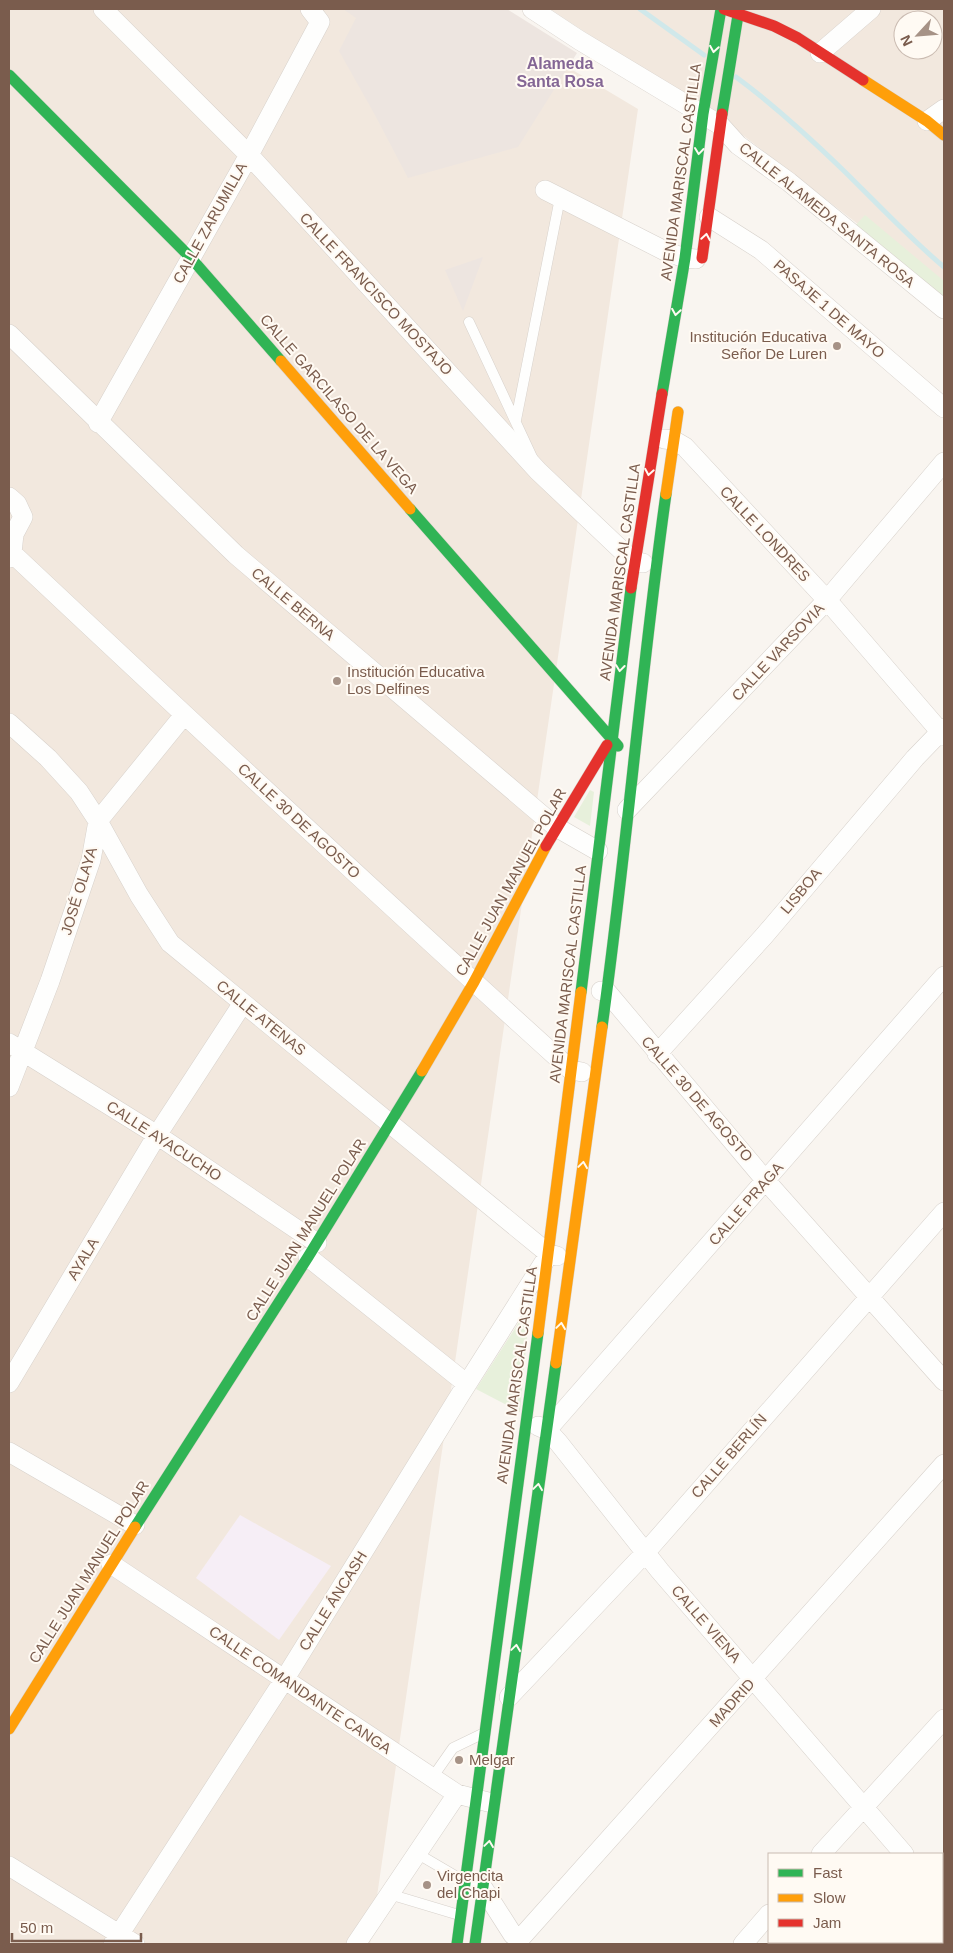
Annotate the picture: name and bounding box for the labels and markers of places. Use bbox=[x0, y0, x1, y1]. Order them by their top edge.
place label: Institución Educativa Señor De Luren bbox=[689, 328, 828, 362]
marker: Institución Educativa Señor De Luren bbox=[831, 340, 843, 352]
place label: Institución Educativa Los Delfines bbox=[347, 663, 485, 697]
marker: Institución Educativa Los Delfines bbox=[331, 675, 343, 687]
place label: Melgar bbox=[469, 1751, 515, 1768]
marker: Melgar bbox=[453, 1754, 465, 1766]
place label: Virgencita del Chapi bbox=[437, 1867, 504, 1901]
marker: Virgencita del Chapi bbox=[421, 1879, 433, 1891]

